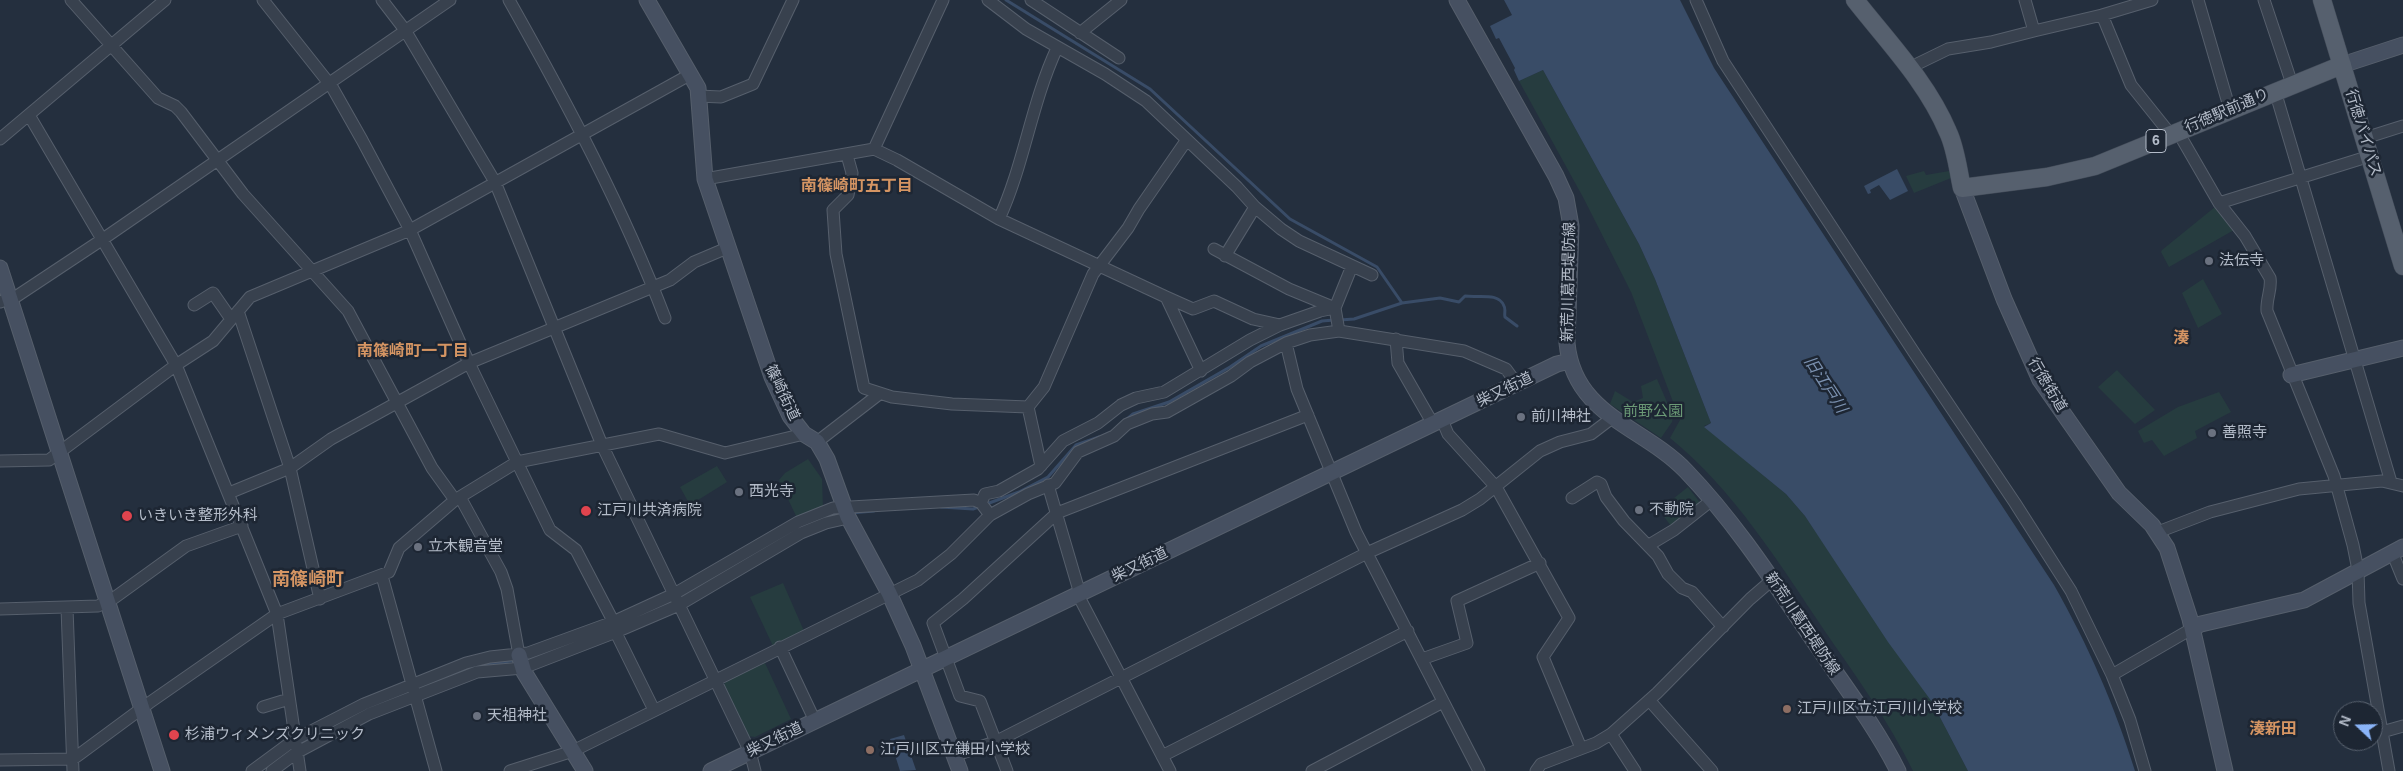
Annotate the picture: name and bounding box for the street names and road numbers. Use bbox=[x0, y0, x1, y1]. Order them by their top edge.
street label: 行徳駅前通り bbox=[2182, 85, 2272, 137]
street label: 行徳バイパス bbox=[2341, 87, 2385, 179]
road number: 6 bbox=[2146, 130, 2166, 152]
street label: 新荒川葛西堤防線 bbox=[1559, 222, 1579, 342]
street label: 行徳街道 bbox=[2024, 355, 2070, 415]
street label: 篠崎街道 bbox=[761, 362, 803, 424]
street label: 柴又街道 bbox=[1474, 369, 1536, 411]
street label: 柴又街道 bbox=[1109, 544, 1171, 586]
street label: 新荒川葛西堤防線 bbox=[1761, 569, 1843, 679]
street label: 柴又街道 bbox=[744, 719, 806, 761]

